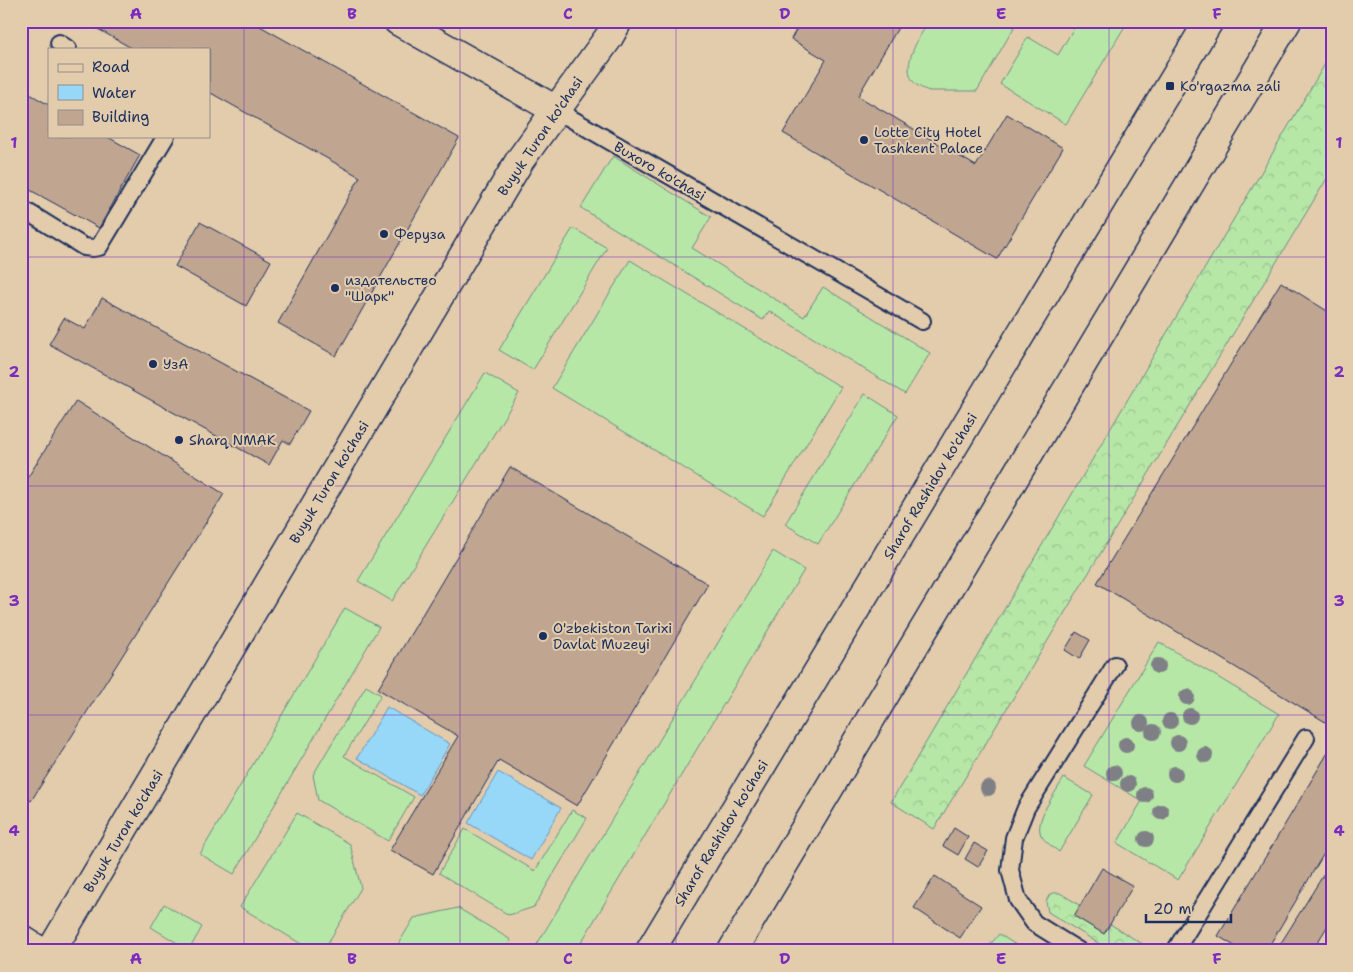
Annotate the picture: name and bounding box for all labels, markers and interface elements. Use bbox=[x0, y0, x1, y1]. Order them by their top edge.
text: A bbox=[130, 3, 142, 24]
text: B bbox=[347, 3, 357, 24]
text: C bbox=[563, 3, 573, 24]
text: D bbox=[779, 3, 791, 24]
text: E bbox=[996, 3, 1006, 24]
text: F bbox=[1212, 3, 1222, 24]
legend bbox=[48, 48, 210, 138]
text: Road bbox=[92, 57, 130, 77]
street label: Buyuk Turon ko'chasi bbox=[493, 73, 587, 199]
place label: Ko'rgazma zali bbox=[1180, 77, 1281, 95]
marker: Ko'rgazma zali bbox=[1164, 80, 1176, 92]
text: Water bbox=[92, 83, 136, 103]
text: Building bbox=[92, 107, 149, 127]
place label: Lotte City Hotel Tashkent Palace bbox=[874, 123, 983, 157]
text: 1 bbox=[10, 132, 18, 153]
text: 1 bbox=[1335, 132, 1343, 153]
marker: Lotte City Hotel Tashkent Palace bbox=[858, 134, 870, 146]
street label: Buxoro ko'chasi bbox=[611, 137, 709, 205]
place label: Феруза bbox=[394, 225, 446, 243]
marker: Феруза bbox=[378, 228, 390, 240]
place label: издательство "Шарк" bbox=[345, 271, 437, 305]
marker: издательство "Шарк" bbox=[329, 282, 341, 294]
place label: УзА bbox=[163, 355, 188, 373]
marker: УзА bbox=[147, 358, 159, 370]
text: 2 bbox=[8, 361, 20, 382]
text: 2 bbox=[1333, 361, 1345, 382]
street label: Sharof Rashidov ko'chasi bbox=[879, 409, 981, 563]
street label: Buyuk Turon ko'chasi bbox=[285, 417, 373, 547]
place label: Sharq NMAK bbox=[189, 431, 276, 449]
marker: Sharq NMAK bbox=[173, 434, 185, 446]
text: 3 bbox=[8, 590, 20, 611]
text: 3 bbox=[1333, 590, 1345, 611]
place label: O'zbekiston Tarixi Davlat Muzeyi bbox=[553, 619, 672, 653]
marker: O'zbekiston Tarixi Davlat Muzeyi bbox=[537, 630, 549, 642]
street label: Sharof Rashidov ko'chasi bbox=[670, 756, 772, 910]
street label: Buyuk Turon ko'chasi bbox=[79, 766, 167, 896]
text: 4 bbox=[8, 820, 20, 841]
text: 4 bbox=[1333, 820, 1345, 841]
scale bar bbox=[1146, 892, 1230, 924]
text: 20 m bbox=[1153, 899, 1192, 919]
text: A bbox=[130, 948, 142, 969]
text: B bbox=[347, 948, 357, 969]
text: C bbox=[563, 948, 573, 969]
text: D bbox=[779, 948, 791, 969]
text: E bbox=[996, 948, 1006, 969]
text: F bbox=[1212, 948, 1222, 969]

